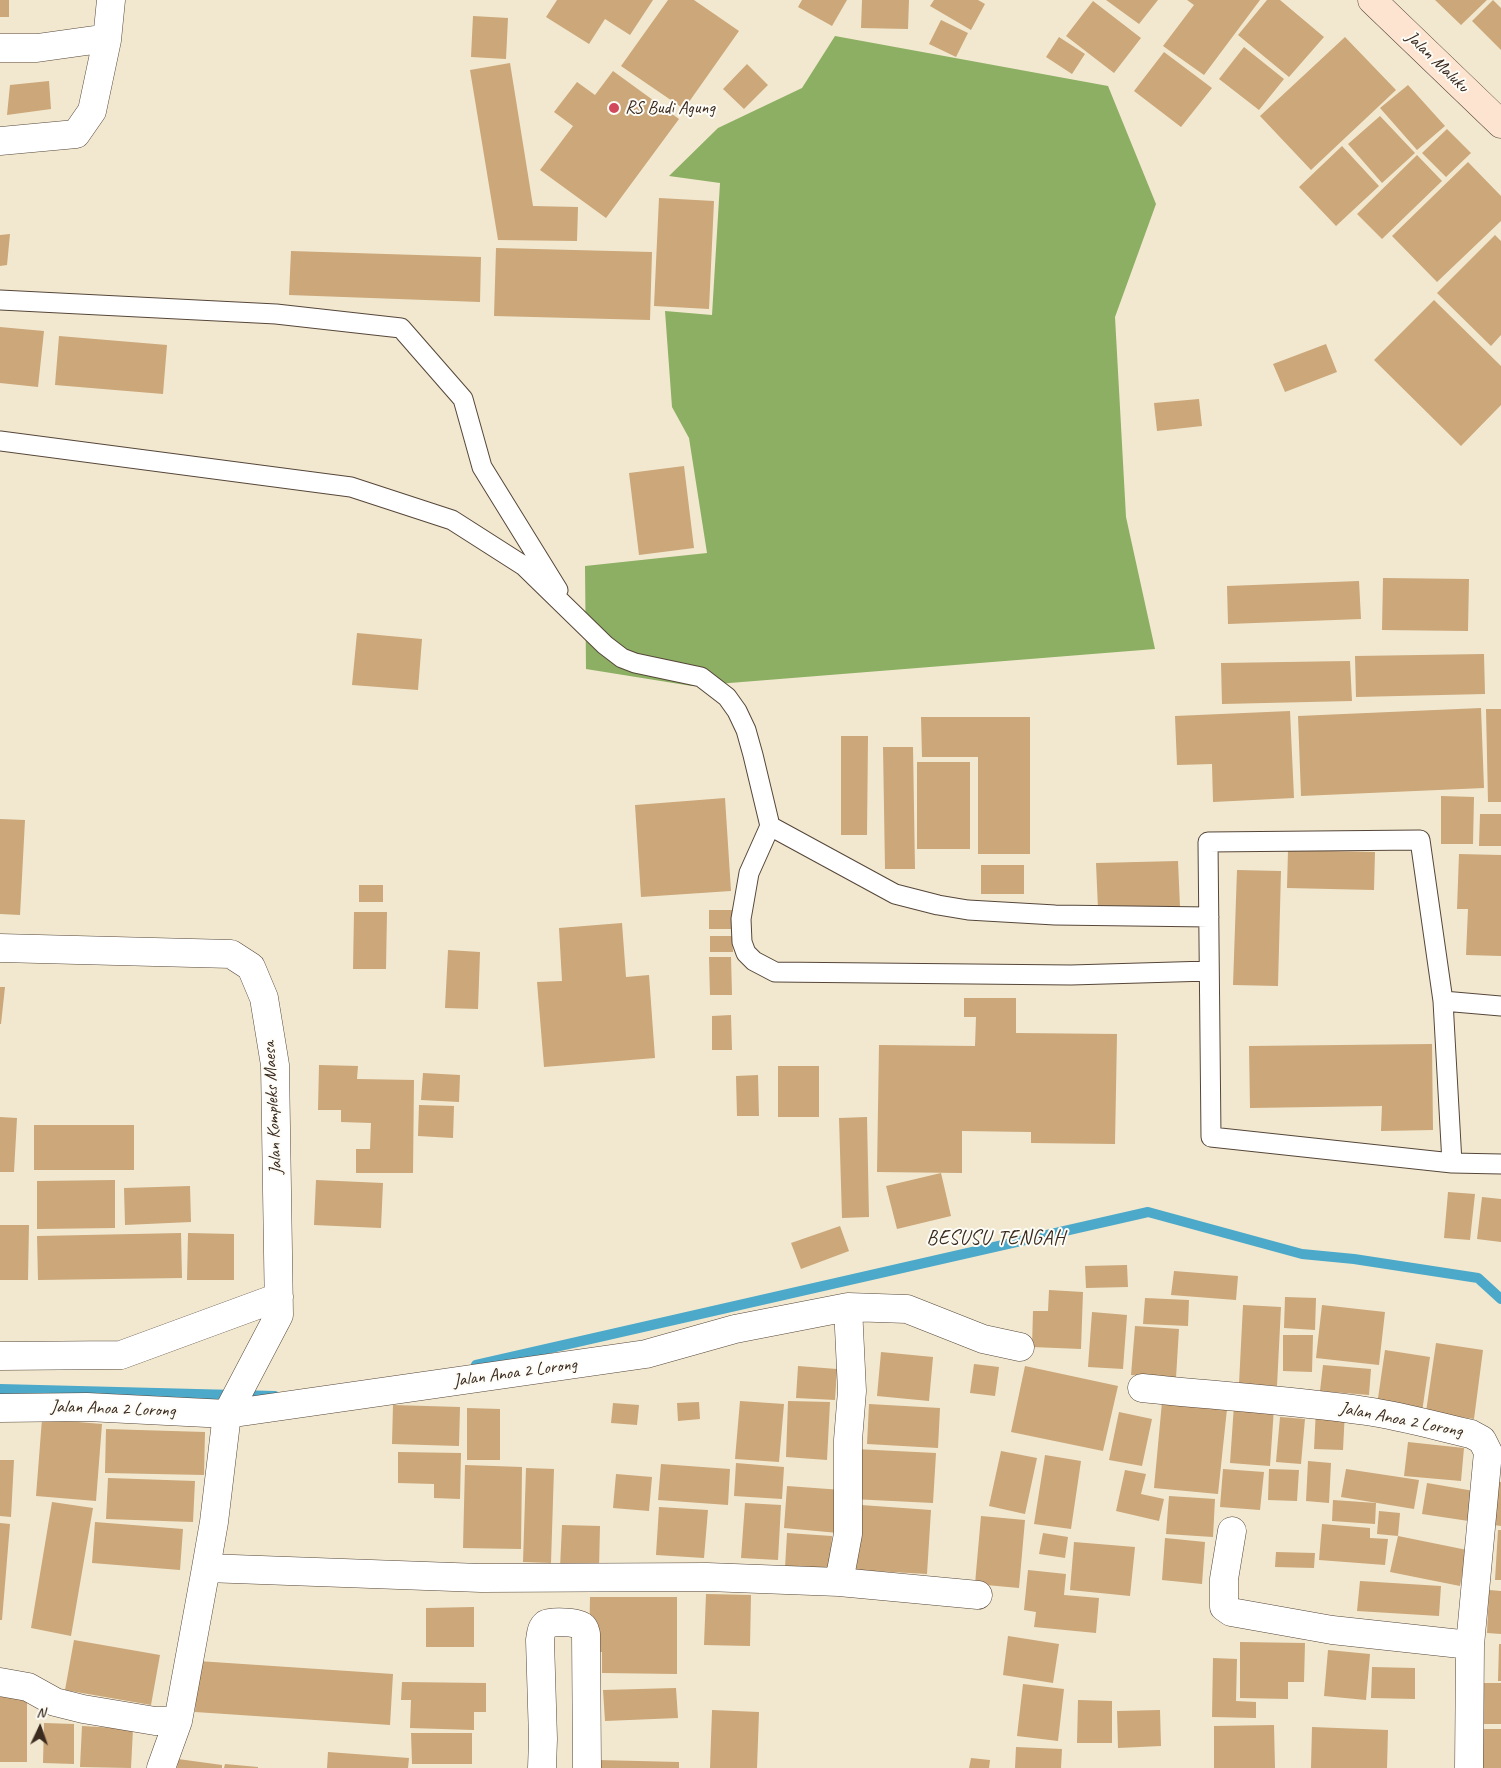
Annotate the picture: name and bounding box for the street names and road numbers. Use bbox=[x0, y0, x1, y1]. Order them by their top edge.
street label: Jalan Maluku bbox=[1401, 27, 1473, 97]
street label: Jalan Kompleks Maesa bbox=[259, 1041, 287, 1175]
street label: Jalan Anoa 2 Lorong bbox=[452, 1354, 578, 1392]
street label: Jalan Anoa 2 Lorong bbox=[50, 1396, 176, 1422]
street label: Jalan Anoa 2 Lorong bbox=[1338, 1398, 1464, 1442]

